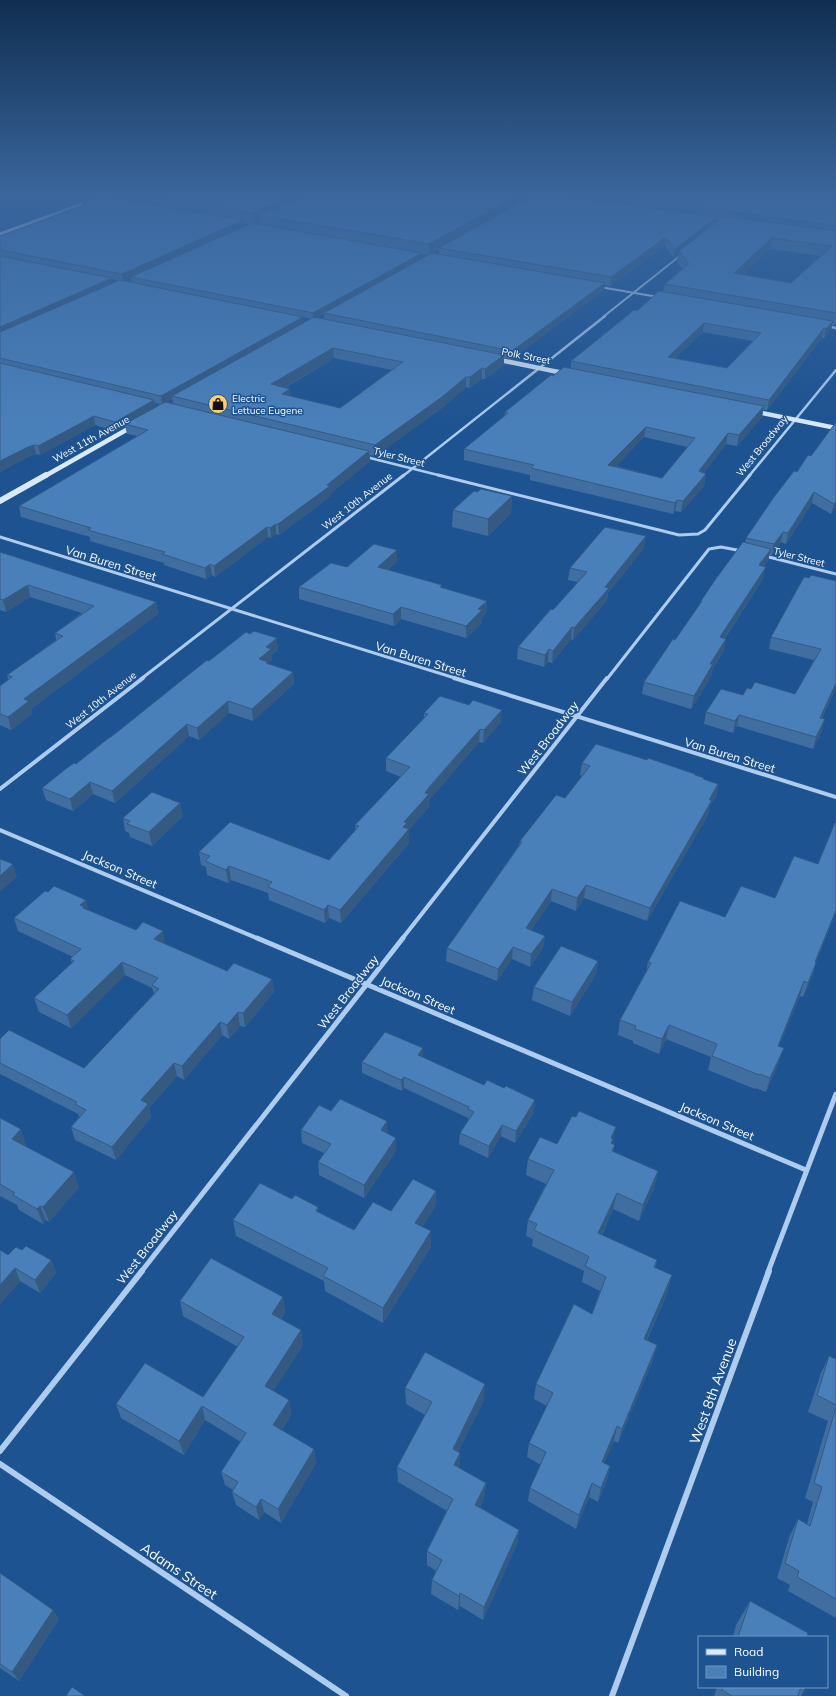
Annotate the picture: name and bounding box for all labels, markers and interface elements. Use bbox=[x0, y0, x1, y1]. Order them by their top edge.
street label: Polk Street bbox=[500, 345, 552, 367]
place label: Electric Lettuce Eugene bbox=[232, 392, 303, 417]
shop icon: Electric Lettuce Eugene bbox=[207, 393, 229, 415]
street label: West Broadway bbox=[733, 412, 791, 479]
street label: West 11th Avenue bbox=[50, 413, 132, 465]
street label: Tyler Street bbox=[372, 444, 426, 470]
street label: West 10th Avenue bbox=[319, 469, 395, 533]
street label: Van Buren Street bbox=[64, 542, 158, 584]
street label: Tyler Street bbox=[772, 544, 826, 570]
street label: Van Buren Street bbox=[374, 638, 468, 680]
street label: West 10th Avenue bbox=[63, 668, 139, 732]
street label: West Broadway bbox=[514, 697, 582, 778]
street label: Van Buren Street bbox=[683, 734, 777, 776]
street label: Jackson Street bbox=[81, 847, 159, 891]
street label: West Broadway bbox=[314, 951, 382, 1032]
street label: Jackson Street bbox=[379, 973, 457, 1017]
street label: Jackson Street bbox=[678, 1099, 756, 1143]
street label: West Broadway bbox=[113, 1206, 181, 1287]
street label: West 8th Avenue bbox=[685, 1335, 741, 1447]
street label: Adams Street bbox=[137, 1539, 221, 1603]
legend bbox=[698, 1636, 828, 1688]
text: Road bbox=[734, 1644, 763, 1659]
text: Building bbox=[734, 1664, 779, 1679]

